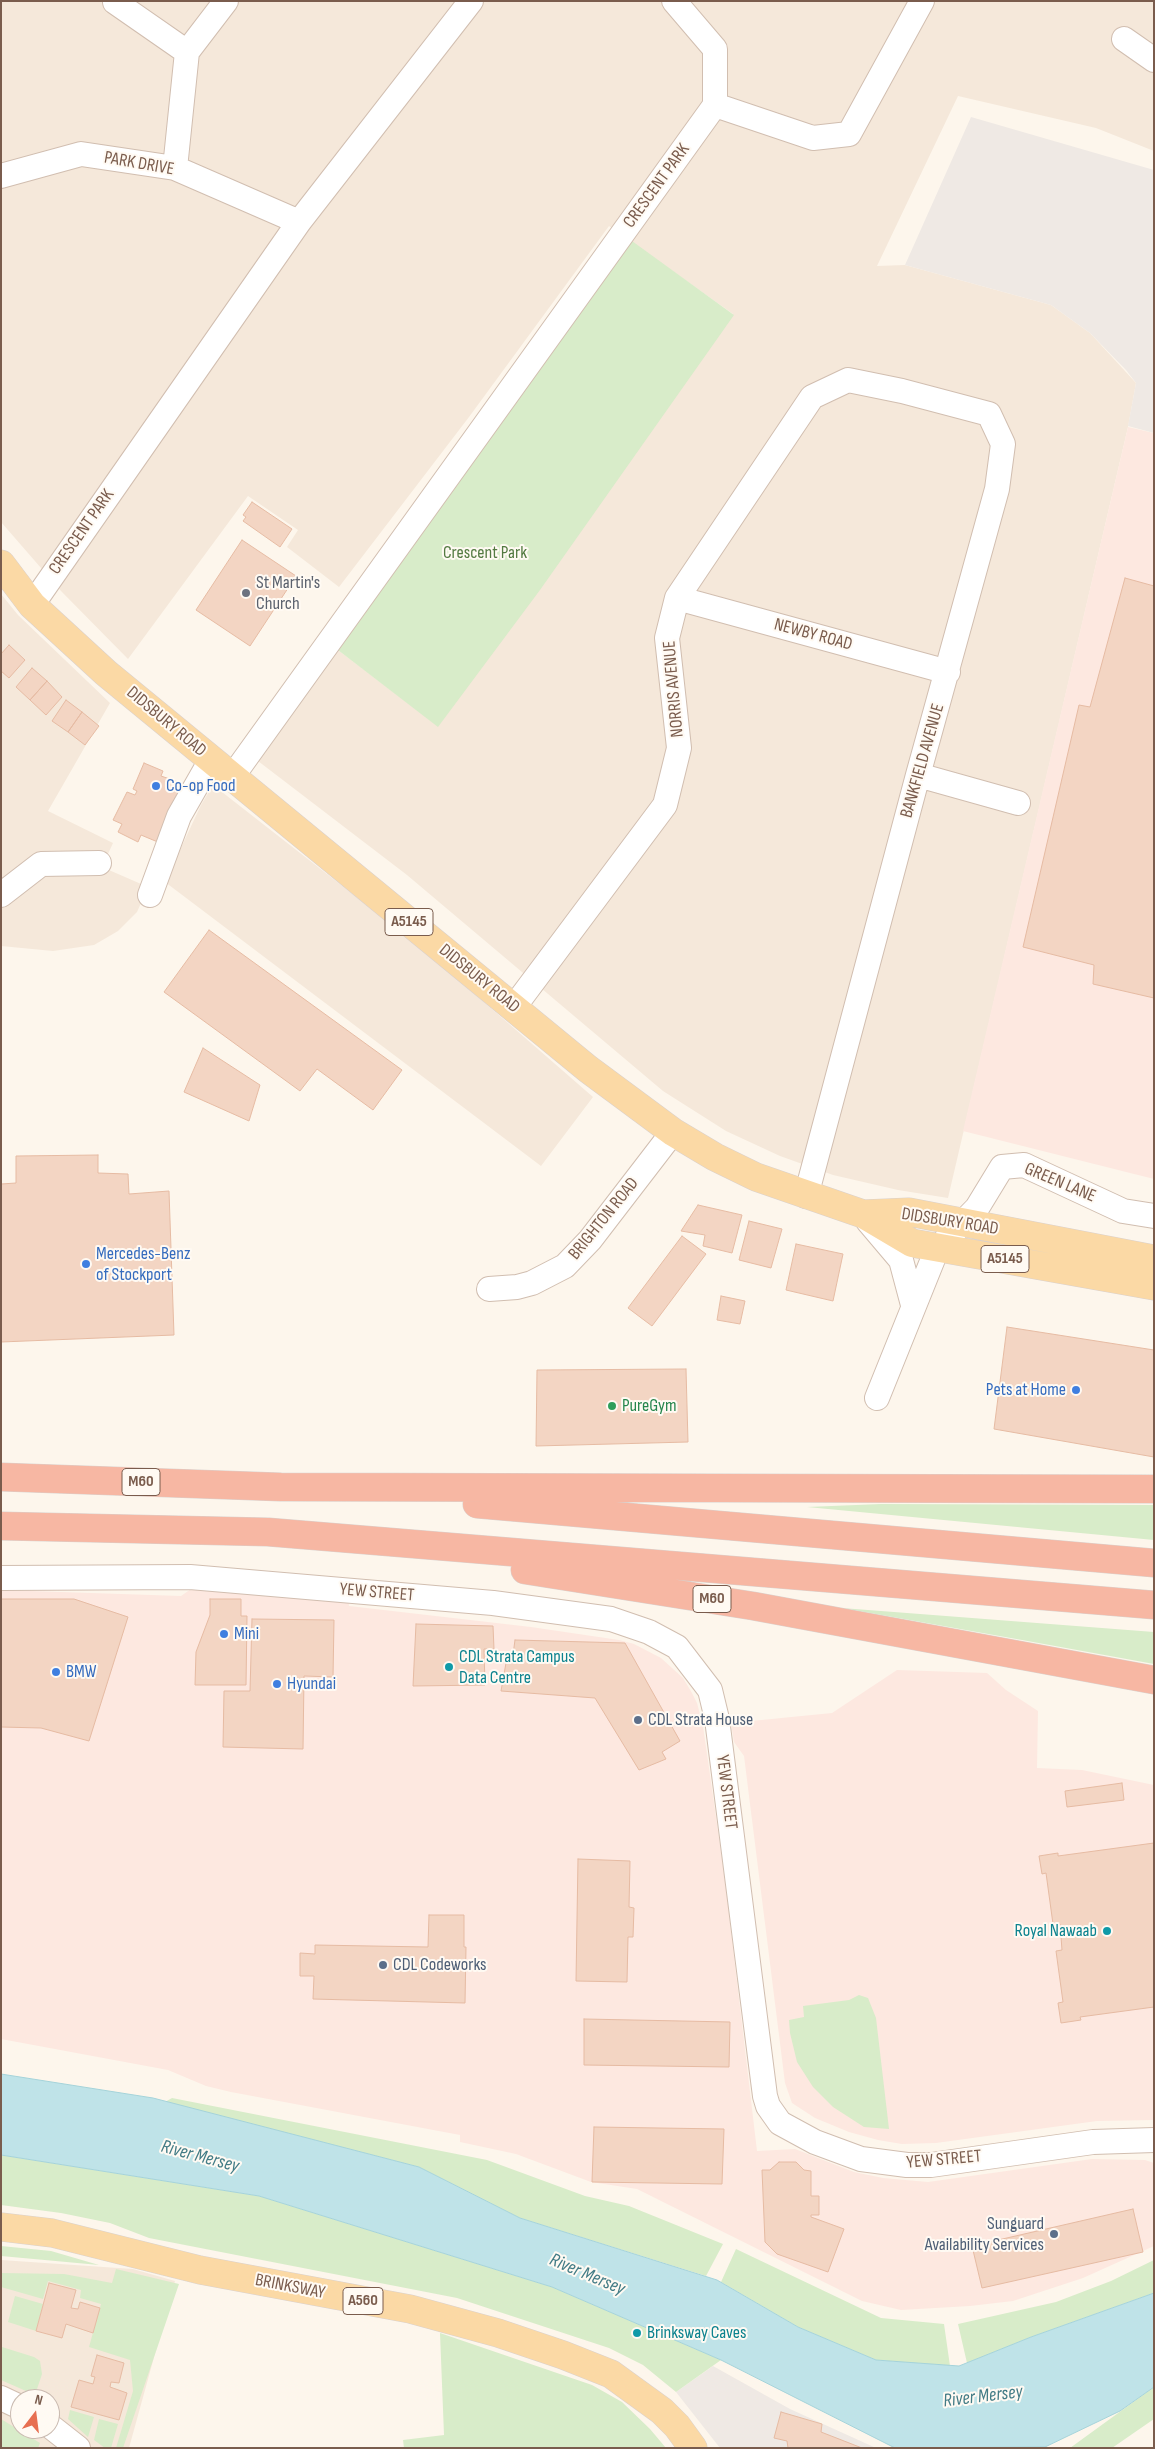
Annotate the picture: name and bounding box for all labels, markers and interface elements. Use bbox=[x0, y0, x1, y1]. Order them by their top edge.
street label: CRESCENT PARK bbox=[619, 140, 695, 232]
street label: PARK DRIVE bbox=[102, 147, 176, 181]
street label: CRESCENT PARK bbox=[45, 485, 119, 579]
park label: Crescent Park bbox=[443, 542, 527, 564]
place label: St Martin's Church bbox=[256, 572, 320, 614]
marker: St Martin's Church bbox=[240, 587, 252, 599]
street label: NEWBY ROAD bbox=[772, 614, 854, 656]
street label: NORRIS AVENUE bbox=[659, 640, 689, 738]
street label: DIDSBURY ROAD bbox=[122, 682, 210, 762]
street label: BANKFIELD AVENUE bbox=[896, 701, 950, 821]
place label: Co-op Food bbox=[166, 775, 235, 797]
marker: Co-op Food bbox=[150, 780, 162, 792]
road number: A5145 bbox=[385, 909, 433, 936]
street label: DIDSBURY ROAD bbox=[434, 940, 524, 1018]
street label: GREEN LANE bbox=[1021, 1158, 1099, 1208]
street label: BRIGHTON ROAD bbox=[564, 1174, 644, 1264]
street label: DIDSBURY ROAD bbox=[900, 1204, 1000, 1240]
place label: Mercedes-Benz of Stockport bbox=[96, 1243, 190, 1286]
road number: A5145 bbox=[981, 1246, 1029, 1272]
marker: Mercedes-Benz of Stockport bbox=[80, 1258, 92, 1270]
place label: Pets at Home bbox=[986, 1379, 1066, 1401]
marker: Pets at Home bbox=[1070, 1384, 1082, 1396]
place label: PureGym bbox=[622, 1395, 676, 1417]
marker: PureGym bbox=[606, 1400, 618, 1412]
road number: M60 bbox=[122, 1468, 160, 1495]
street label: YEW STREET bbox=[339, 1579, 415, 1607]
road number: M60 bbox=[693, 1586, 731, 1612]
place label: Mini bbox=[234, 1623, 259, 1645]
marker: Mini bbox=[218, 1628, 230, 1640]
place label: CDL Strata Campus Data Centre bbox=[459, 1646, 575, 1688]
place label: BMW bbox=[66, 1661, 96, 1683]
marker: CDL Strata Campus Data Centre bbox=[443, 1661, 455, 1673]
marker: BMW bbox=[50, 1666, 62, 1678]
place label: Hyundai bbox=[287, 1673, 336, 1695]
marker: Hyundai bbox=[271, 1678, 283, 1690]
place label: CDL Strata House bbox=[648, 1709, 753, 1731]
marker: CDL Strata House bbox=[632, 1714, 644, 1726]
street label: YEW STREET bbox=[711, 1754, 741, 1830]
place label: Royal Nawaab bbox=[1015, 1920, 1097, 1942]
marker: Royal Nawaab bbox=[1101, 1925, 1113, 1937]
place label: CDL Codeworks bbox=[393, 1954, 487, 1976]
marker: CDL Codeworks bbox=[377, 1959, 389, 1971]
water label: River Mersey bbox=[159, 2136, 241, 2178]
street label: YEW STREET bbox=[906, 2146, 982, 2174]
place label: Sunguard Availability Services bbox=[925, 2213, 1044, 2256]
marker: Sunguard Availability Services bbox=[1048, 2228, 1060, 2240]
water label: River Mersey bbox=[546, 2249, 628, 2301]
street label: BRINKSWAY bbox=[253, 2270, 327, 2304]
road number: A560 bbox=[343, 2288, 383, 2314]
place label: Brinksway Caves bbox=[647, 2322, 747, 2344]
marker: Brinksway Caves bbox=[631, 2327, 643, 2339]
water label: River Mersey bbox=[942, 2381, 1024, 2413]
north arrow bbox=[10, 2389, 60, 2439]
text: N bbox=[33, 2391, 45, 2409]

